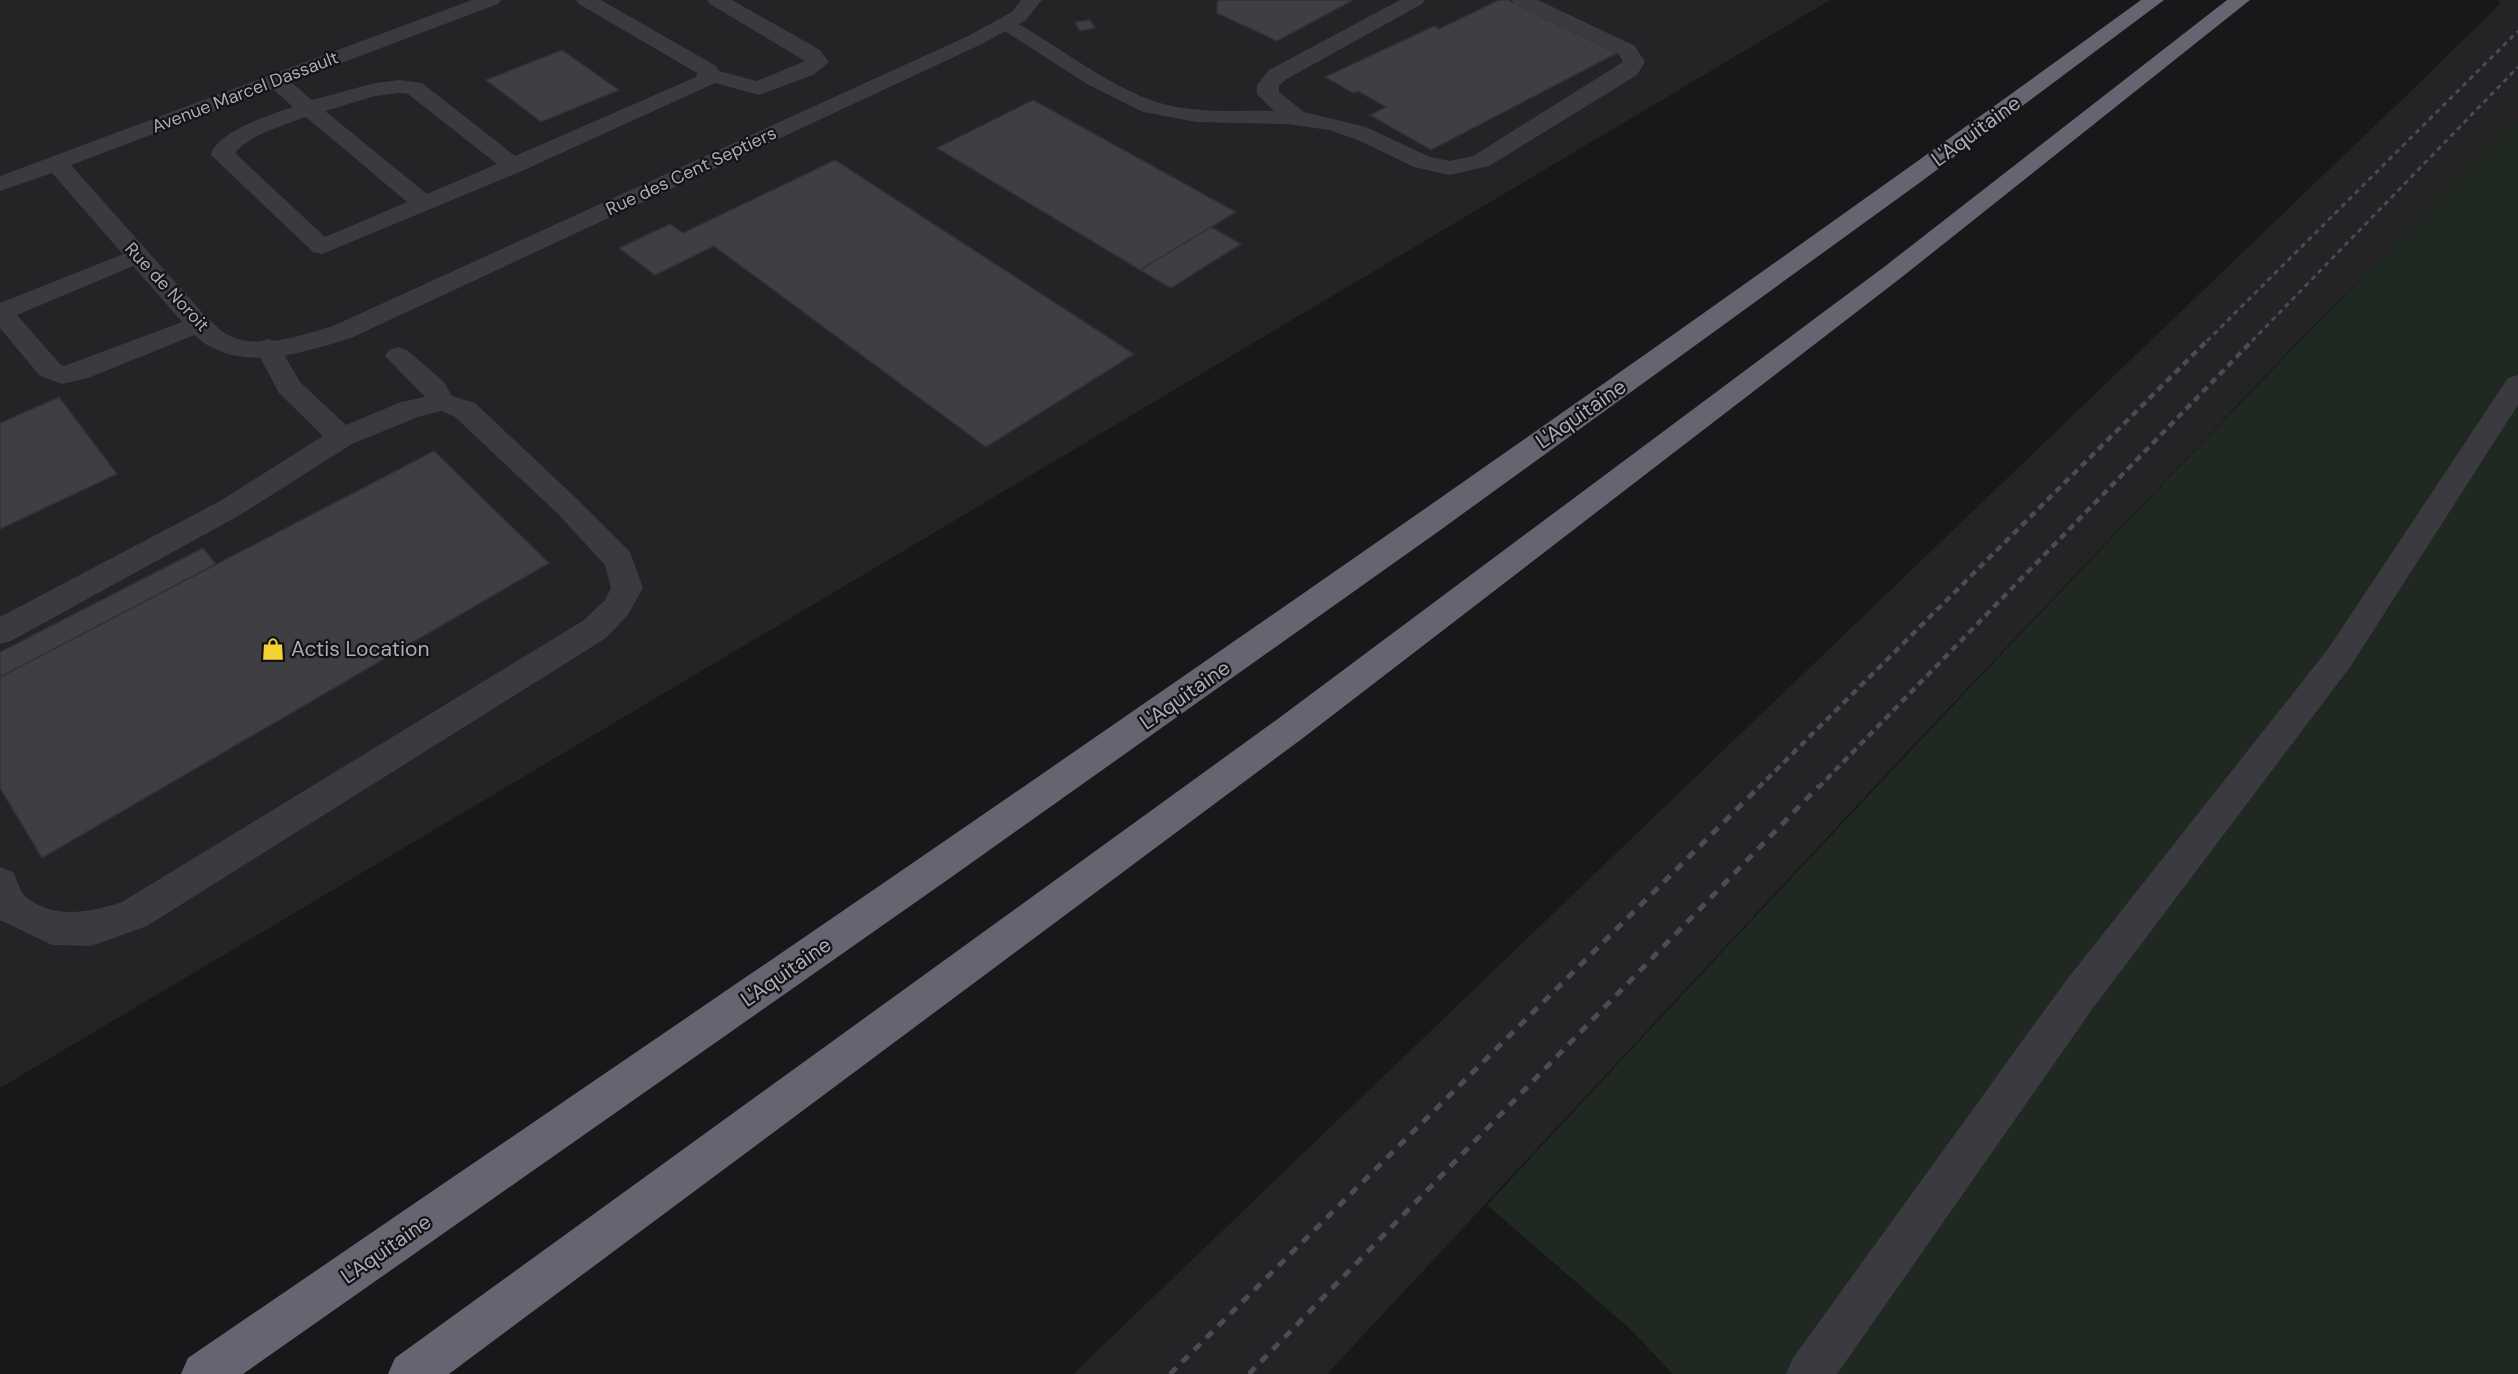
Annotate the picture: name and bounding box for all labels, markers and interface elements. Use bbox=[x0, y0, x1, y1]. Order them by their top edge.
street label: Avenue Marcel Dassault bbox=[148, 45, 342, 139]
street label: L'Aquitaine bbox=[1926, 89, 2026, 173]
street label: Rue des Cent Septiers bbox=[602, 121, 780, 221]
street label: Rue de Noroit bbox=[119, 237, 215, 337]
street label: L'Aquitaine bbox=[1530, 373, 1632, 455]
place label: Actis Location bbox=[291, 635, 430, 663]
shop icon: Actis Location bbox=[260, 636, 286, 662]
street label: L'Aquitaine bbox=[1134, 654, 1236, 736]
street label: L'Aquitaine bbox=[735, 931, 837, 1013]
street label: L'Aquitaine bbox=[335, 1208, 437, 1290]

